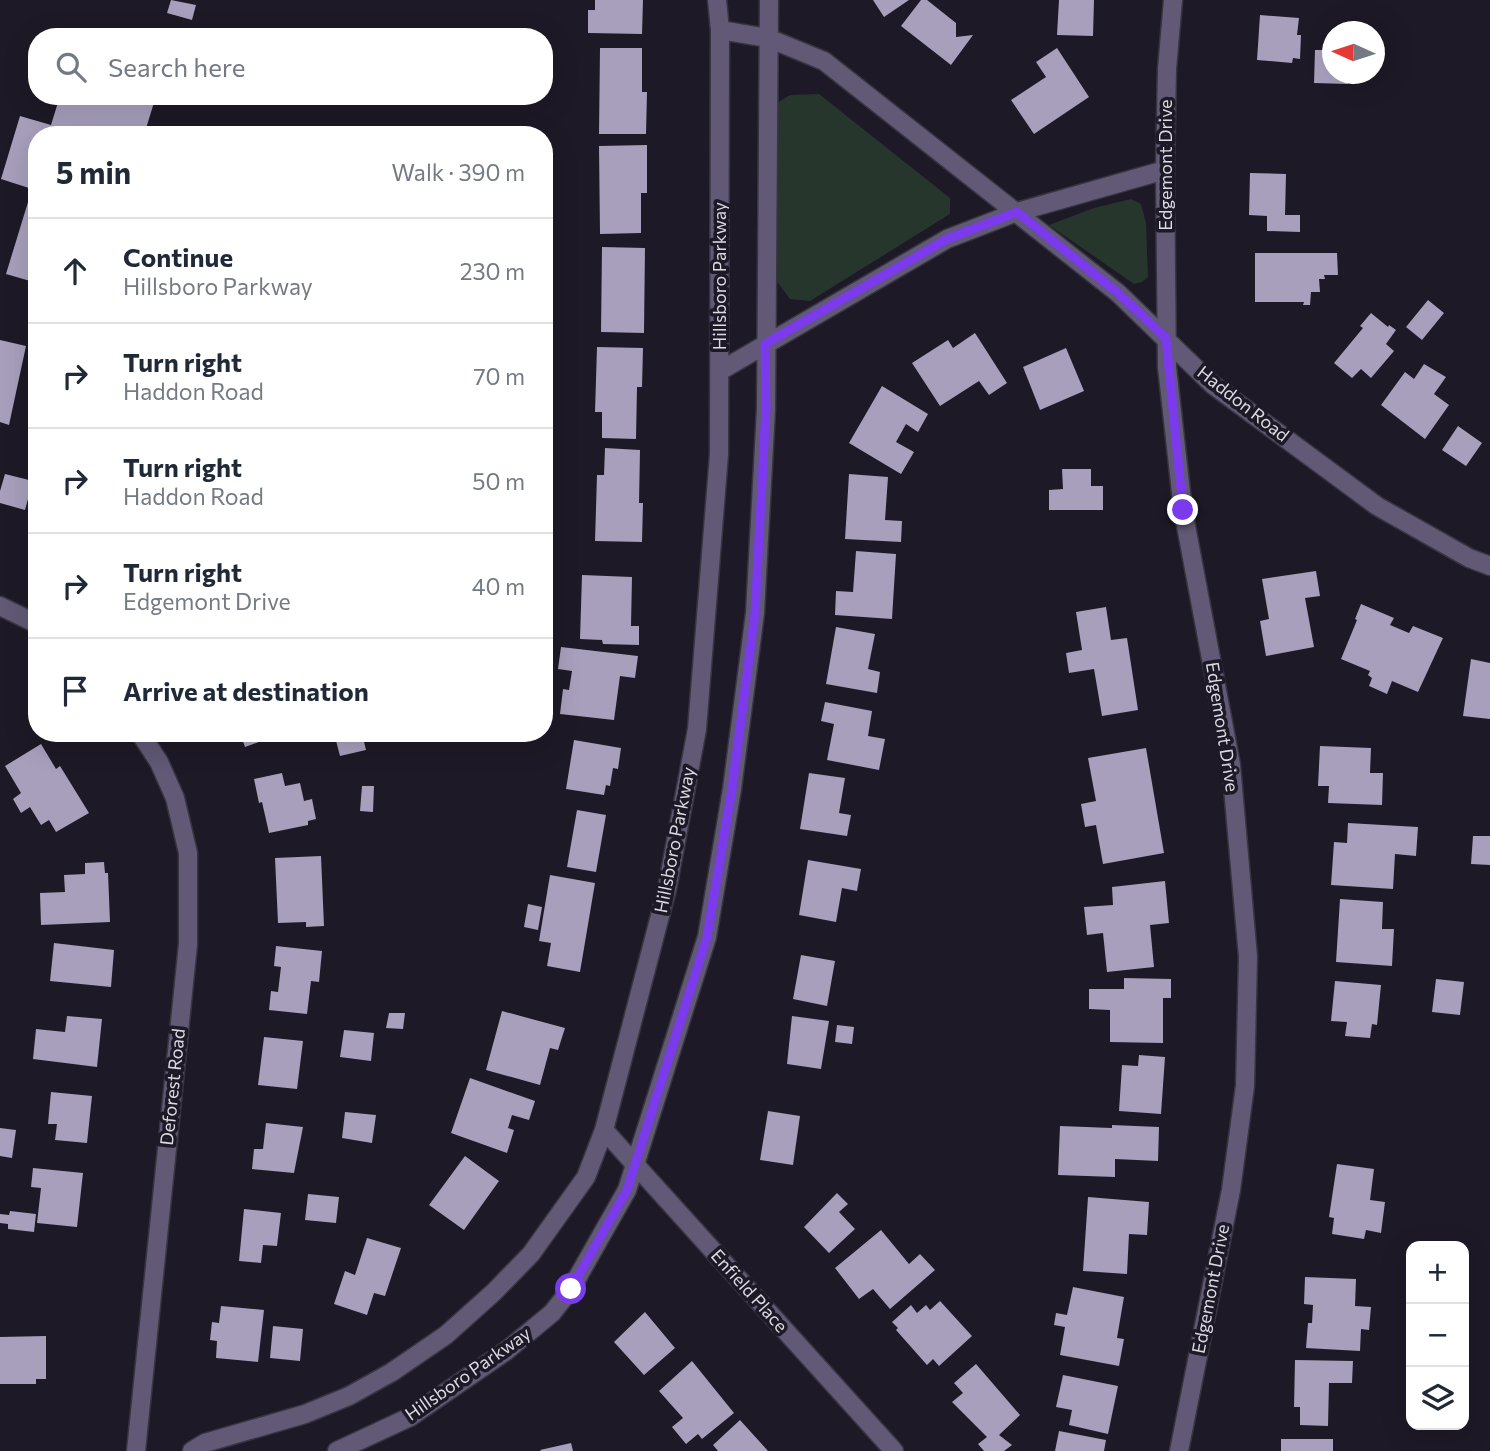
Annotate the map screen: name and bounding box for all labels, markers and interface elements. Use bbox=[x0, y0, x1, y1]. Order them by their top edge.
north arrow bbox=[1322, 21, 1385, 84]
search box bbox=[28, 28, 553, 105]
icon: search bbox=[52, 48, 90, 86]
text: Search here bbox=[108, 51, 246, 82]
street label: Edgemont Drive bbox=[1154, 99, 1176, 231]
text: 5 min bbox=[56, 153, 131, 190]
text: Walk · 390 m bbox=[392, 158, 525, 186]
street label: Hillsboro Parkway bbox=[708, 202, 730, 350]
text: Continue bbox=[123, 241, 233, 272]
icon: ahead bbox=[56, 252, 94, 290]
text: 230 m bbox=[460, 257, 525, 285]
text: Hillsboro Parkway bbox=[123, 272, 313, 300]
text: Turn right bbox=[123, 346, 242, 377]
icon: right bbox=[56, 357, 94, 395]
street label: Haddon Road bbox=[1193, 361, 1294, 446]
text: 70 m bbox=[473, 362, 525, 390]
text: Haddon Road bbox=[123, 377, 264, 405]
text: Turn right bbox=[123, 451, 242, 482]
icon: right bbox=[56, 462, 94, 500]
text: 50 m bbox=[472, 467, 525, 495]
text: Haddon Road bbox=[123, 482, 264, 510]
route end bbox=[1167, 494, 1198, 525]
text: Turn right bbox=[123, 556, 242, 587]
icon: right bbox=[56, 567, 94, 605]
text: 40 m bbox=[472, 572, 525, 600]
text: Edgemont Drive bbox=[123, 587, 291, 615]
street label: Edgemont Drive bbox=[1202, 660, 1244, 793]
icon: arrive bbox=[56, 672, 94, 710]
text: Arrive at destination bbox=[123, 675, 369, 706]
street label: Hillsboro Parkway bbox=[649, 765, 699, 915]
street label: Deforest Road bbox=[155, 1027, 189, 1146]
street label: Edgemont Drive bbox=[1187, 1222, 1233, 1355]
map controls bbox=[1406, 1241, 1469, 1430]
button: + bbox=[1406, 1241, 1469, 1304]
street label: Enfield Place bbox=[707, 1244, 793, 1336]
route start bbox=[555, 1273, 586, 1304]
button: − bbox=[1406, 1304, 1469, 1367]
street label: Hillsboro Parkway bbox=[400, 1322, 535, 1425]
button: layers bbox=[1406, 1367, 1469, 1430]

